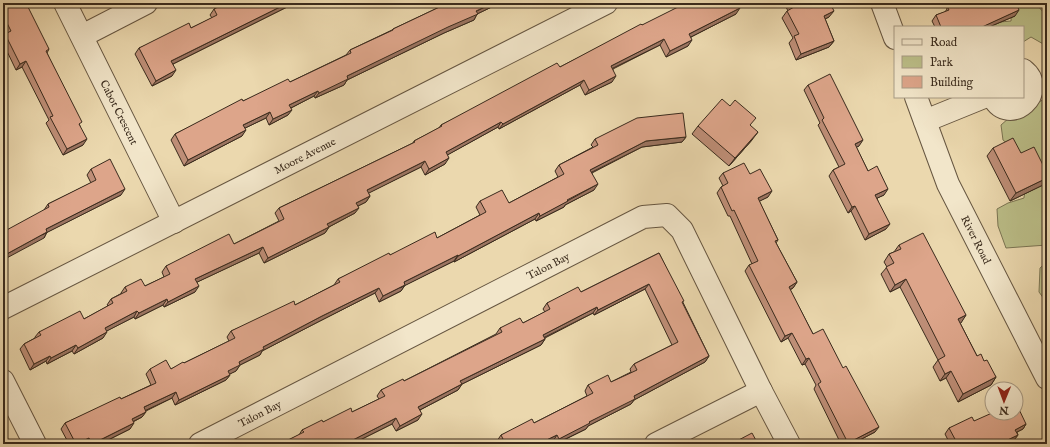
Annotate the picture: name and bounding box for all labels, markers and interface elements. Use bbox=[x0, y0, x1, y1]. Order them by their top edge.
legend bbox=[894, 26, 1024, 98]
text: Road bbox=[930, 35, 958, 50]
text: Park bbox=[930, 55, 953, 70]
text: Building bbox=[930, 75, 974, 90]
street label: Cabot Crescent bbox=[96, 78, 141, 148]
street label: Moore Avenue bbox=[272, 135, 338, 178]
street label: River Road bbox=[957, 213, 994, 267]
street label: Talon Bay bbox=[525, 250, 573, 283]
north arrow bbox=[984, 381, 1024, 421]
street label: Talon Bay bbox=[236, 397, 284, 431]
text: N bbox=[998, 403, 1010, 417]

